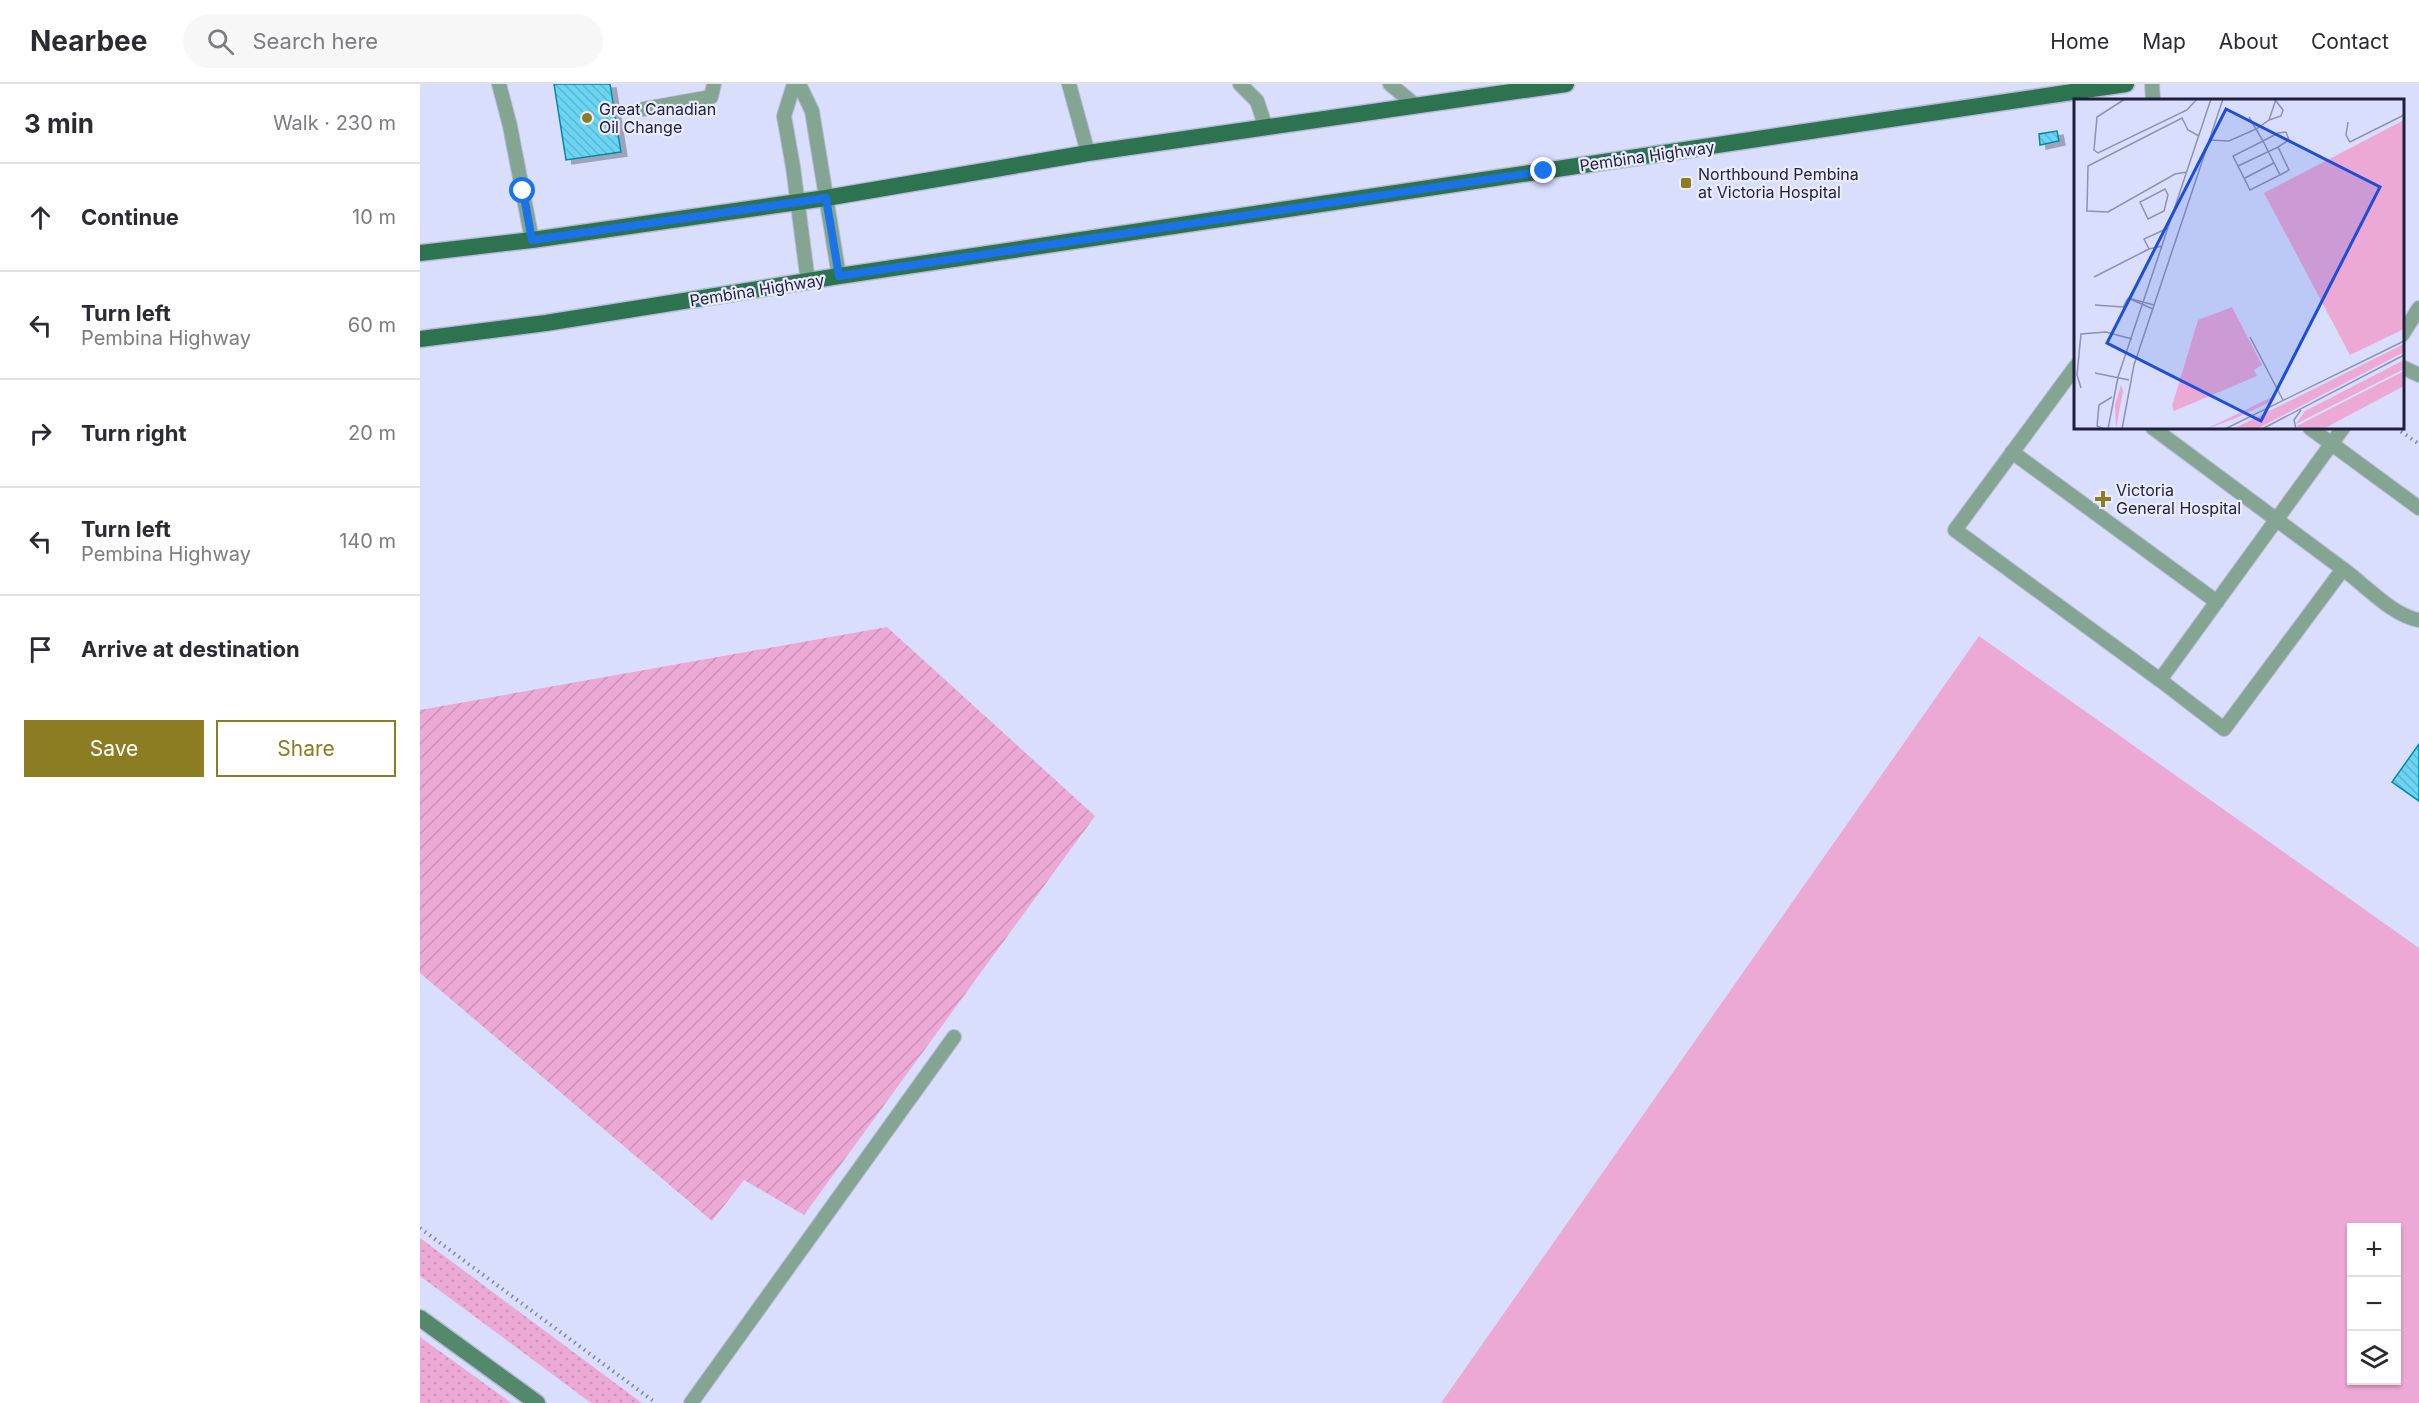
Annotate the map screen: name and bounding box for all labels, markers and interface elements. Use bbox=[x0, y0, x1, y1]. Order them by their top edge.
search box bbox=[183, 14, 603, 68]
text: Nearbee bbox=[30, 24, 147, 58]
icon: search bbox=[204, 25, 237, 58]
text: Search here bbox=[252, 28, 378, 54]
text: Home bbox=[2050, 29, 2109, 54]
text: Map bbox=[2142, 29, 2186, 54]
text: About bbox=[2219, 29, 2278, 54]
text: Contact bbox=[2311, 29, 2389, 54]
place label: Great Canadian Oil Change bbox=[599, 99, 716, 137]
inset map bbox=[2074, 99, 2404, 429]
text: 3 min bbox=[24, 108, 94, 139]
text: Walk · 230 m bbox=[273, 111, 396, 135]
marker: Great Canadian Oil Change bbox=[580, 111, 594, 125]
street label: Pembina Highway bbox=[1578, 137, 1716, 175]
route end bbox=[1530, 157, 1556, 183]
place label: Northbound Pembina at Victoria Hospital bbox=[1698, 164, 1859, 202]
marker: Northbound Pembina at Victoria Hospital bbox=[1679, 176, 1693, 190]
route start bbox=[509, 177, 535, 203]
icon: ahead bbox=[24, 201, 57, 234]
text: Continue bbox=[81, 204, 179, 230]
text: 10 m bbox=[352, 205, 396, 229]
street label: Pembina Highway bbox=[688, 269, 826, 311]
text: Turn left bbox=[81, 300, 171, 326]
icon: left bbox=[24, 309, 57, 342]
text: 60 m bbox=[348, 313, 396, 337]
text: Pembina Highway bbox=[81, 326, 251, 350]
icon: right bbox=[24, 417, 57, 450]
text: Turn right bbox=[81, 420, 187, 446]
text: 20 m bbox=[348, 421, 396, 445]
place label: Victoria General Hospital bbox=[2116, 480, 2241, 518]
marker: Victoria General Hospital bbox=[2094, 490, 2112, 508]
text: Turn left bbox=[81, 516, 171, 542]
icon: left bbox=[24, 525, 57, 558]
text: 140 m bbox=[339, 529, 396, 553]
text: Pembina Highway bbox=[81, 542, 251, 566]
icon: arrive bbox=[24, 633, 57, 666]
text: Arrive at destination bbox=[81, 636, 300, 662]
button: Save bbox=[24, 720, 204, 777]
button: Share bbox=[216, 720, 396, 777]
map controls bbox=[2347, 1223, 2401, 1385]
button: + bbox=[2347, 1223, 2401, 1277]
button: − bbox=[2347, 1277, 2401, 1331]
button: layers bbox=[2347, 1331, 2401, 1385]

